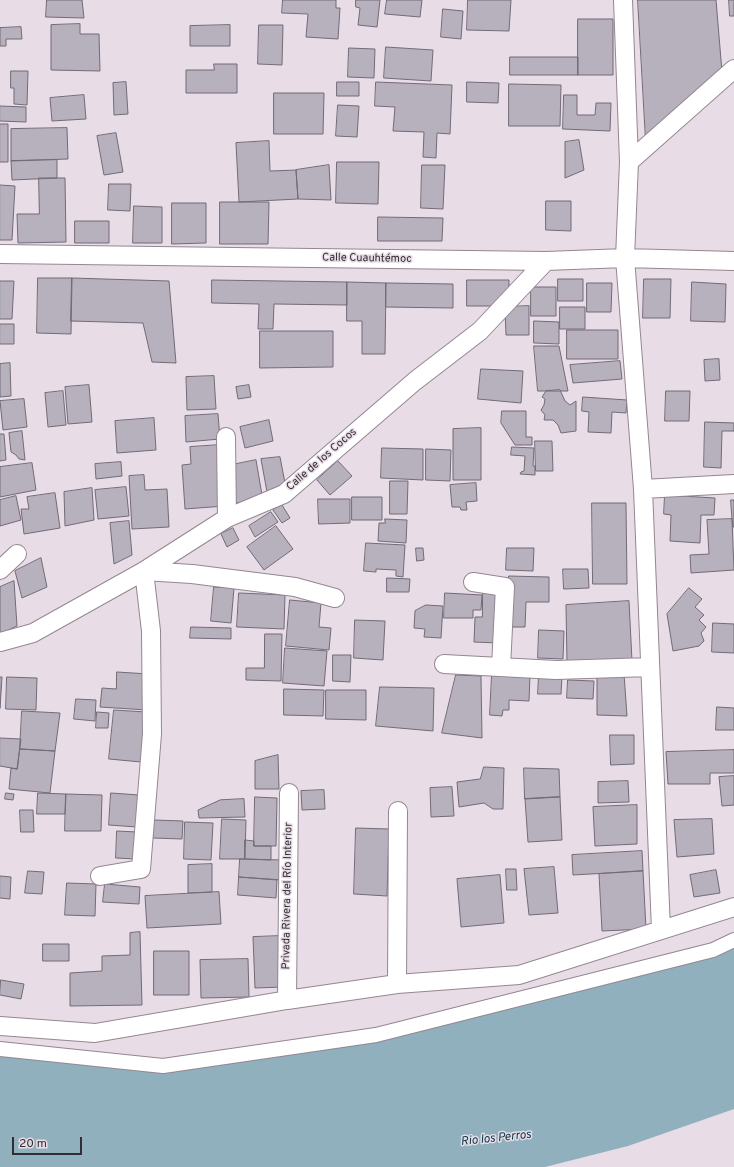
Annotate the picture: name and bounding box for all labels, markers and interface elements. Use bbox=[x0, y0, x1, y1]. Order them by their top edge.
street label: Calle Cuauhtémoc bbox=[322, 252, 412, 266]
street label: Calle de los Cocos bbox=[284, 426, 360, 494]
street label: Privada Rivera del Río Interior bbox=[280, 822, 296, 970]
water label: Rio los Perros bbox=[460, 1128, 532, 1150]
scale bar bbox=[14, 1129, 84, 1155]
text: 20 m bbox=[19, 1136, 47, 1152]

